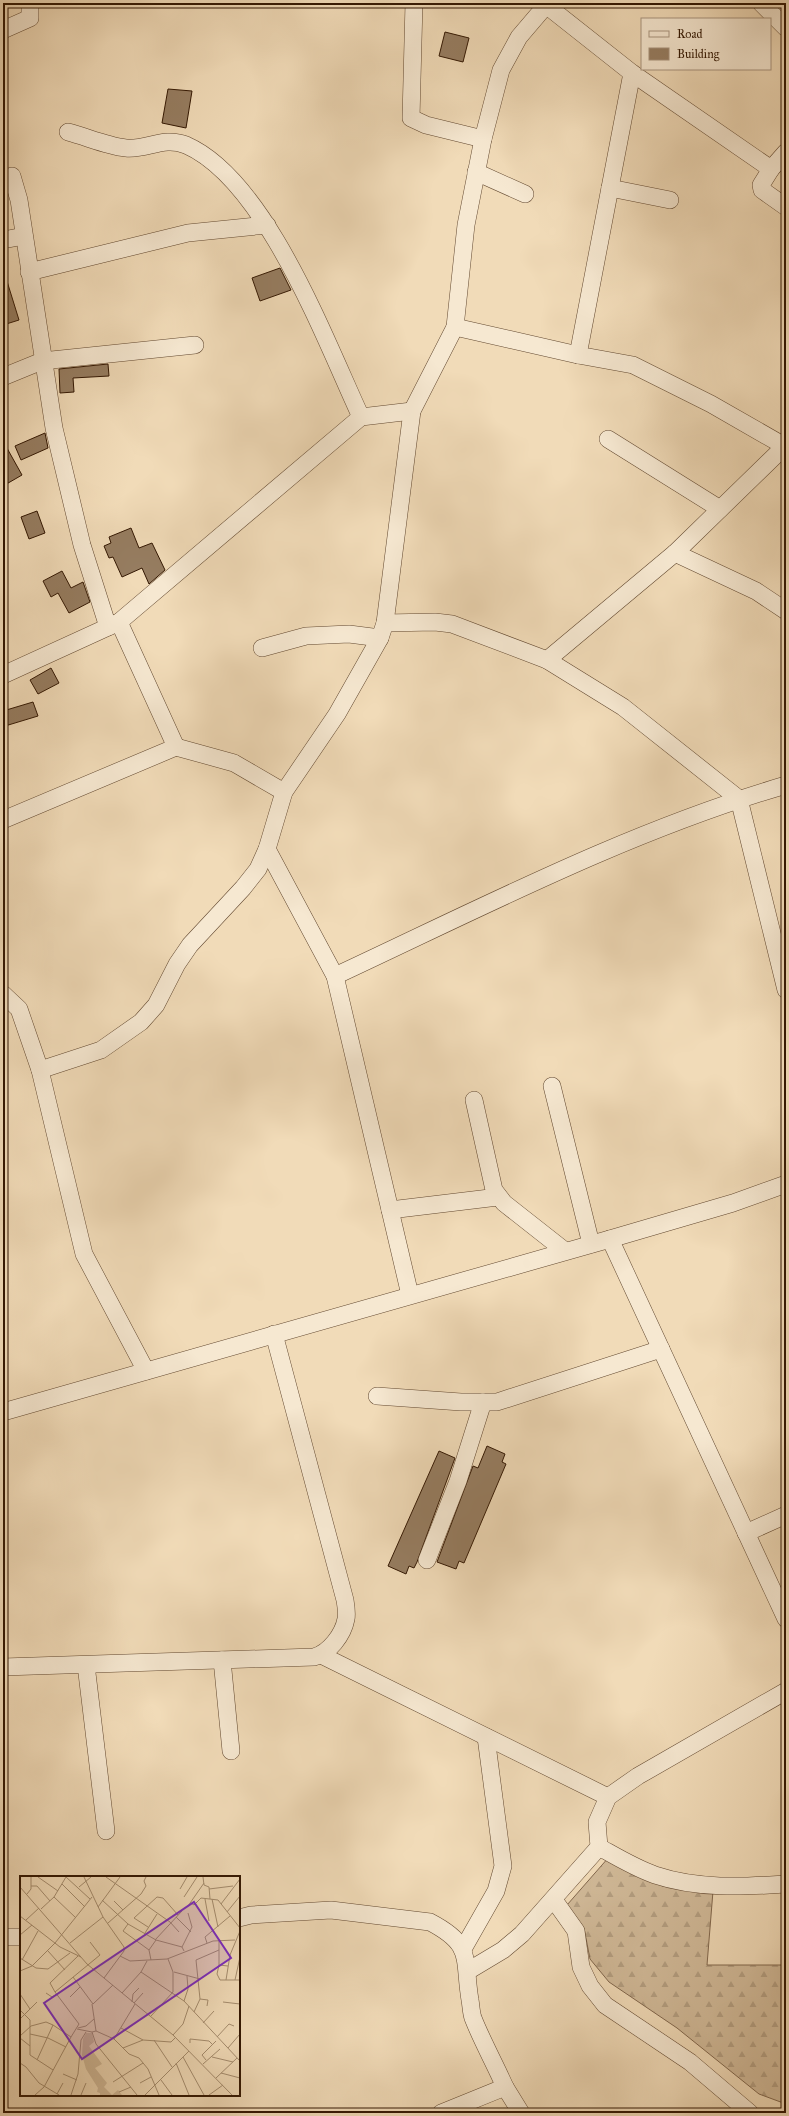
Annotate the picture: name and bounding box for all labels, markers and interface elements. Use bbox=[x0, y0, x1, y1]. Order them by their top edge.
legend bbox=[641, 18, 771, 70]
text: Road bbox=[677, 27, 703, 41]
text: Building bbox=[677, 47, 720, 62]
inset map bbox=[20, 1876, 240, 2096]

